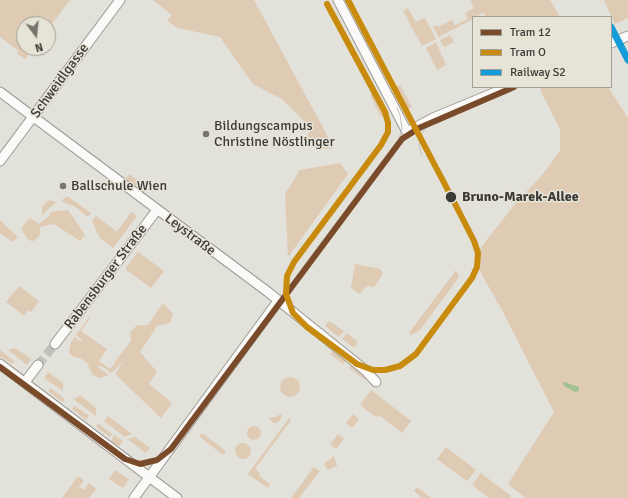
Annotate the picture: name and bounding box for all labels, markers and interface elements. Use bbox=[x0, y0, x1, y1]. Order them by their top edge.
north arrow bbox=[16, 16, 56, 56]
legend bbox=[472, 16, 612, 88]
text: Tram 12 bbox=[510, 25, 551, 40]
text: N bbox=[34, 40, 44, 54]
street label: Schweidlgasse bbox=[27, 41, 93, 121]
text: Tram O bbox=[510, 45, 546, 60]
text: Railway S2 bbox=[510, 65, 566, 80]
place label: Bildungscampus Christine Nöstlinger bbox=[214, 118, 335, 150]
marker: Bildungscampus Christine Nöstlinger bbox=[201, 129, 211, 139]
place label: Ballschule Wien bbox=[71, 178, 167, 194]
marker: Ballschule Wien bbox=[58, 181, 68, 191]
place label: Bruno-Marek-Allee bbox=[462, 189, 579, 205]
marker: Bruno-Marek-Allee bbox=[444, 190, 458, 204]
street label: Leystraße bbox=[161, 210, 219, 260]
street label: Rabensburger Straße bbox=[61, 221, 151, 333]

